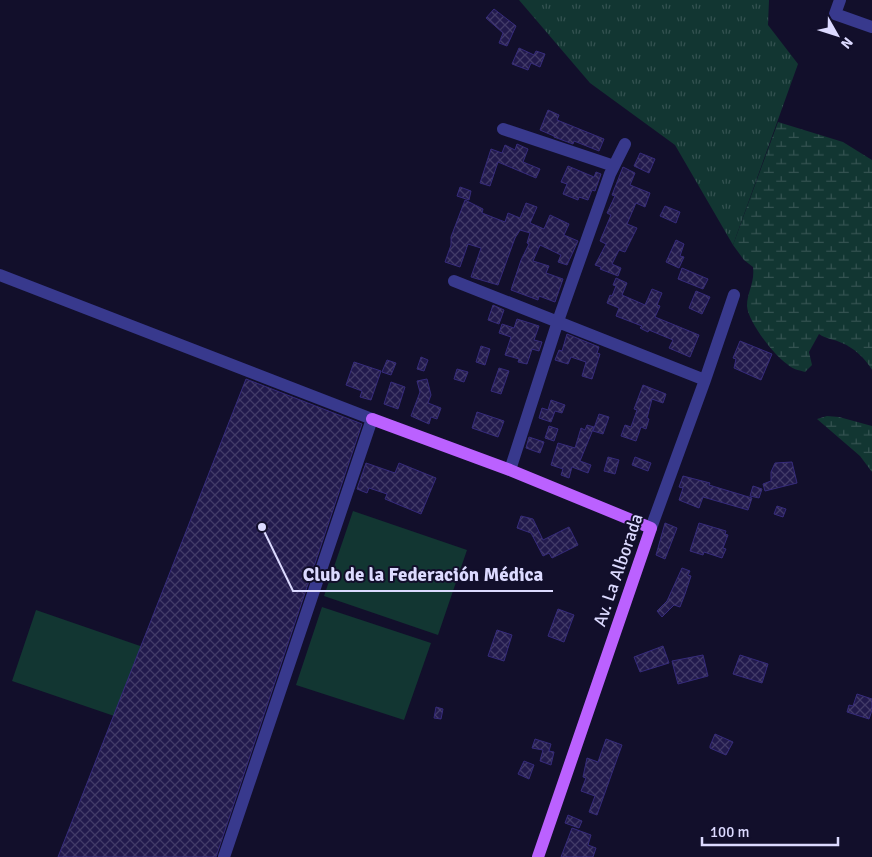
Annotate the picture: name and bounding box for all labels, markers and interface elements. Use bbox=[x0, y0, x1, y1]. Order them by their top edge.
north arrow bbox=[812, 10, 862, 60]
text: N bbox=[837, 34, 856, 52]
street label: Av. La Alborada bbox=[588, 511, 648, 629]
callout: Club de la Federación Médica bbox=[293, 557, 553, 591]
text: Club de la Federación Médica bbox=[303, 563, 544, 587]
scale bar bbox=[702, 814, 838, 846]
text: 100 m bbox=[710, 823, 750, 841]

